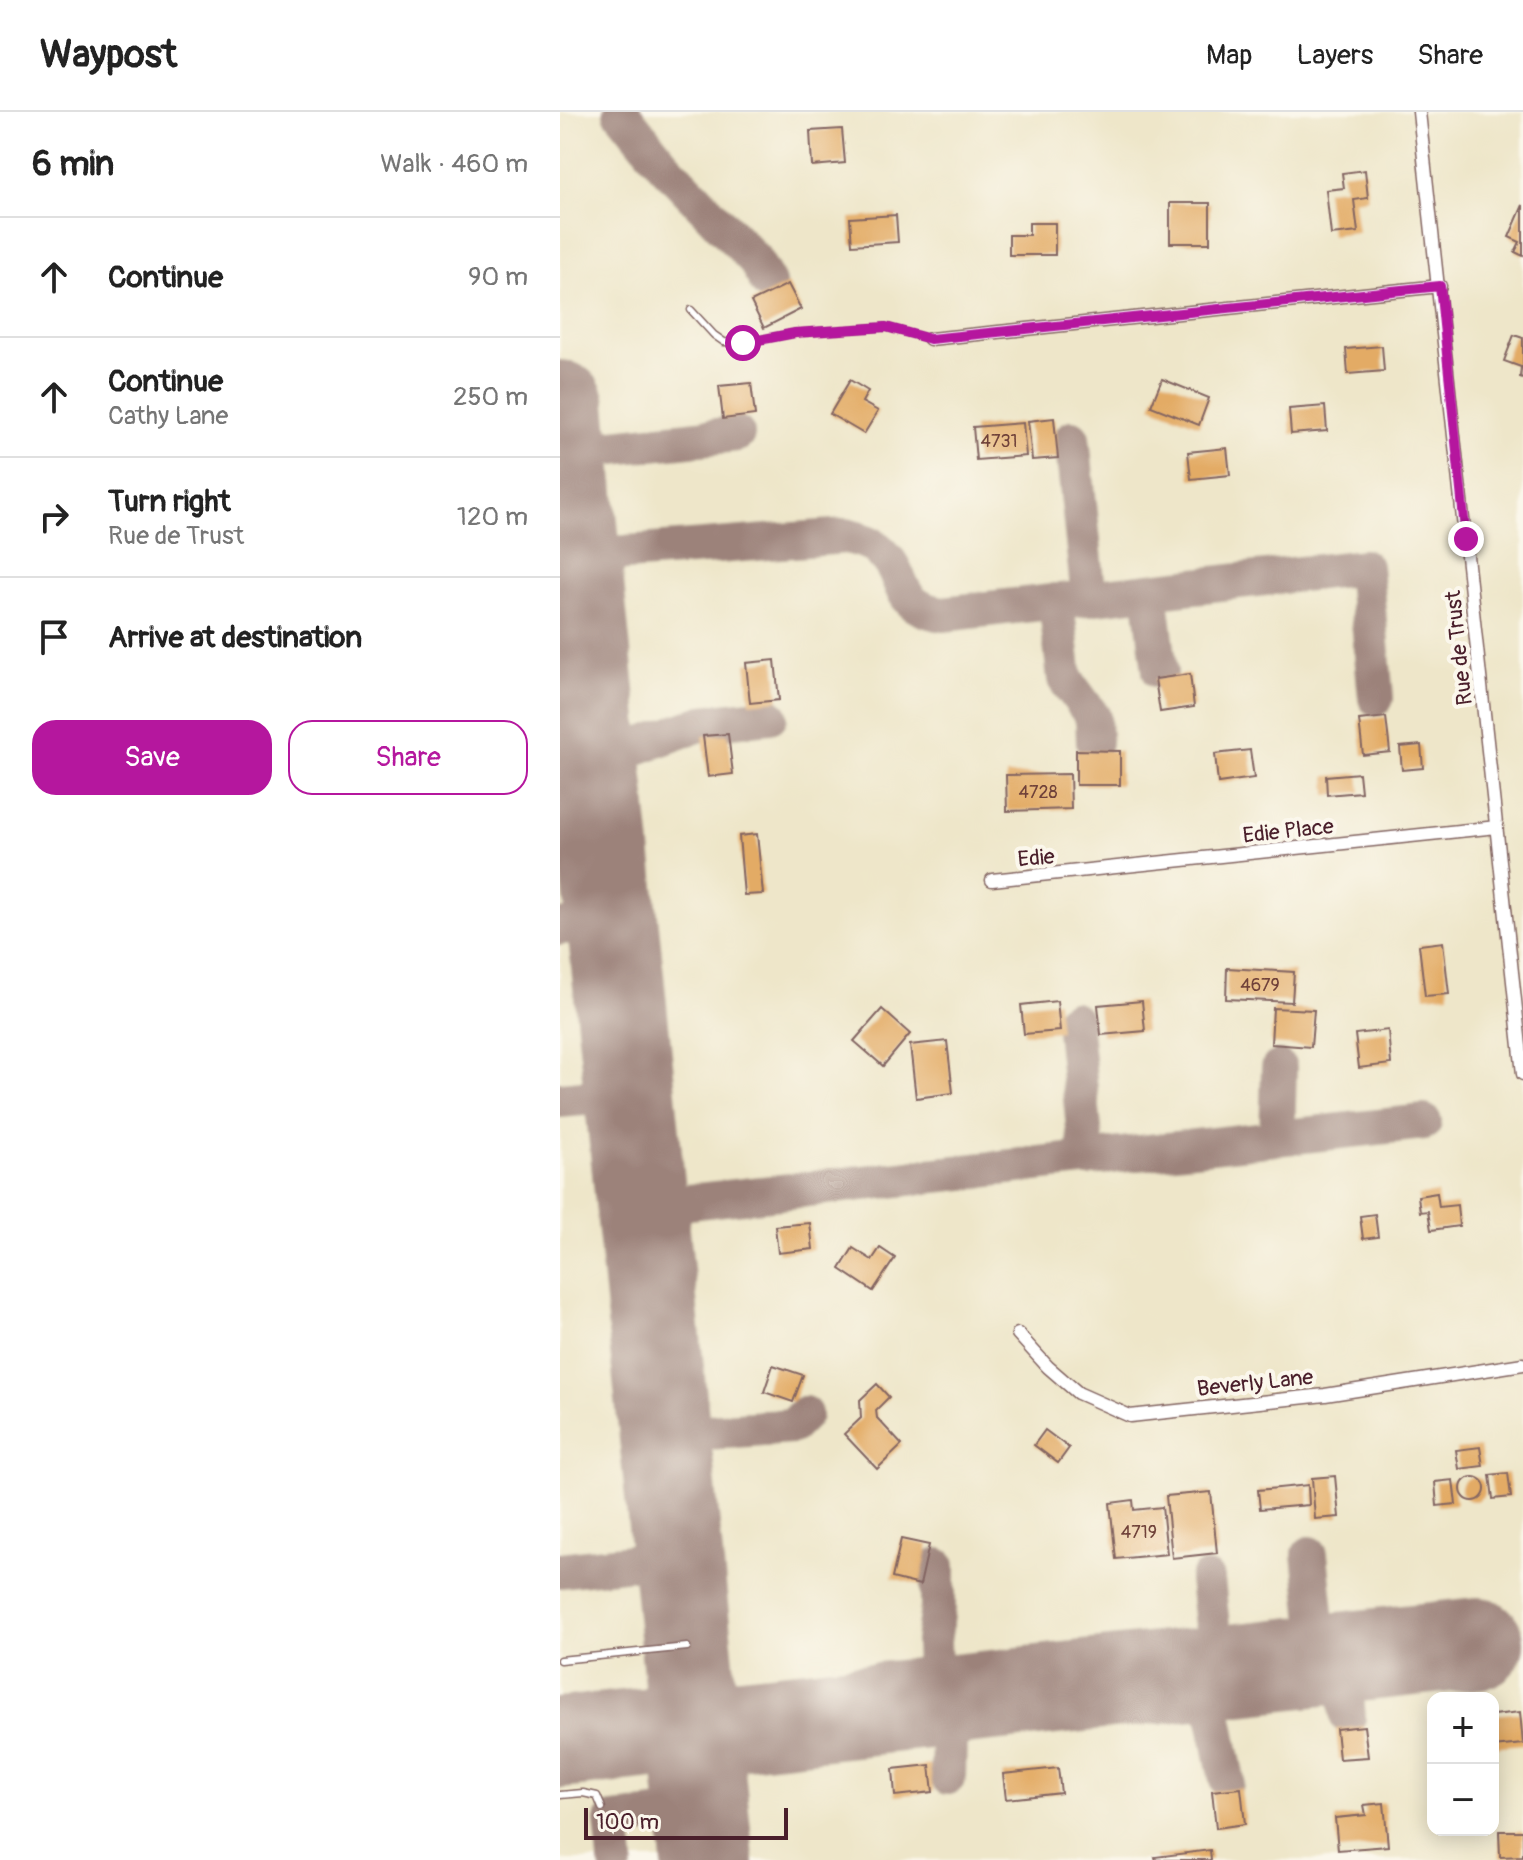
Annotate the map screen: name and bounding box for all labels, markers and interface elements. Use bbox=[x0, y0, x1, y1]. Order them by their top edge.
text: Waypost bbox=[40, 31, 177, 79]
text: Map bbox=[1206, 38, 1252, 73]
text: Layers bbox=[1296, 38, 1373, 73]
text: Share bbox=[1417, 38, 1483, 73]
text: 6 min bbox=[32, 143, 114, 186]
text: Walk · 460 m bbox=[380, 148, 528, 180]
icon: ahead bbox=[32, 255, 76, 299]
text: Continue bbox=[108, 259, 223, 296]
text: 90 m bbox=[468, 261, 528, 293]
route start bbox=[725, 325, 761, 361]
text: Continue bbox=[108, 363, 223, 400]
icon: ahead bbox=[32, 375, 76, 419]
text: 250 m bbox=[453, 381, 528, 413]
text: Cathy Lane bbox=[108, 400, 228, 432]
house number: 4731 bbox=[980, 430, 1018, 453]
text: Turn right bbox=[108, 483, 231, 520]
icon: right bbox=[32, 495, 76, 539]
text: 120 m bbox=[457, 501, 528, 533]
text: Rue de Trust bbox=[108, 520, 244, 552]
route end bbox=[1448, 521, 1484, 557]
street label: Rue de Trust bbox=[1439, 589, 1479, 707]
icon: arrive bbox=[32, 615, 76, 659]
text: Arrive at destination bbox=[108, 619, 362, 656]
button: Save bbox=[32, 720, 272, 795]
button: Share bbox=[288, 720, 528, 795]
house number: 4728 bbox=[1018, 781, 1058, 804]
street label: Edie Place bbox=[1241, 812, 1335, 850]
street label: Edie bbox=[1016, 842, 1056, 874]
house number: 4679 bbox=[1240, 974, 1280, 997]
street label: Beverly Lane bbox=[1196, 1363, 1315, 1403]
house number: 4719 bbox=[1121, 1521, 1157, 1544]
map controls bbox=[1427, 1692, 1499, 1836]
button: + bbox=[1427, 1692, 1499, 1764]
button: − bbox=[1427, 1764, 1499, 1836]
scale bar bbox=[584, 1804, 788, 1840]
text: 100 m bbox=[596, 1808, 659, 1836]

